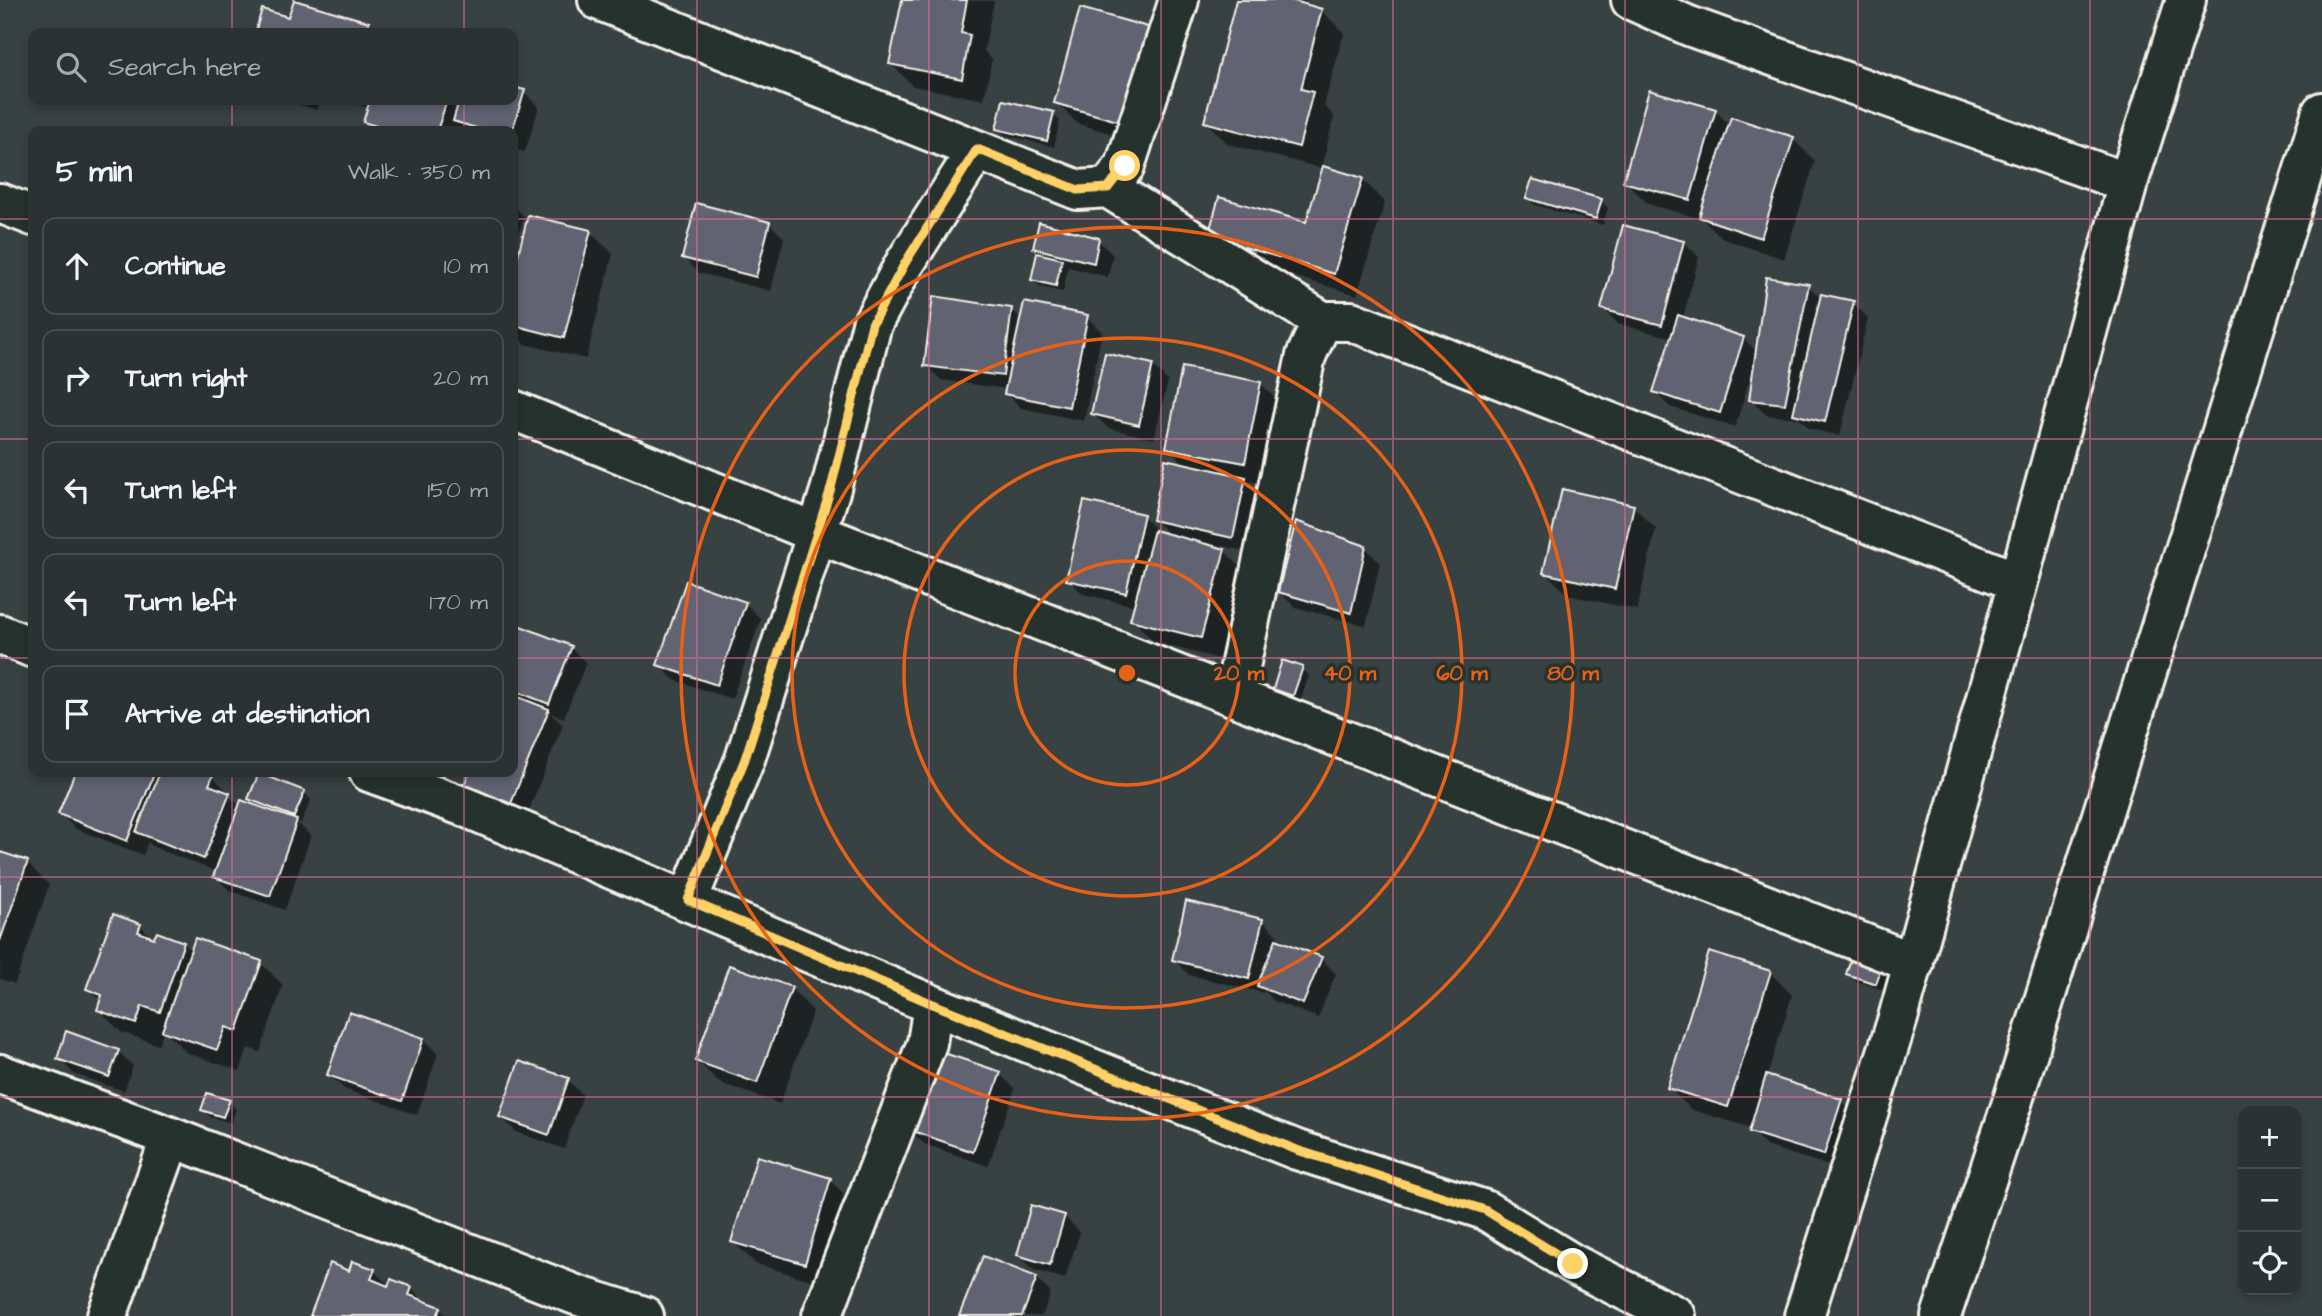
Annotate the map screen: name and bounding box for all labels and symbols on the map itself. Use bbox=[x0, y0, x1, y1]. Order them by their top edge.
route start bbox=[1109, 150, 1140, 181]
text: 20 m bbox=[1213, 659, 1265, 688]
text: 40 m bbox=[1324, 659, 1377, 688]
text: 60 m bbox=[1436, 659, 1488, 688]
text: 80 m bbox=[1547, 659, 1599, 688]
centre of rings bbox=[1115, 661, 1139, 685]
route end bbox=[1557, 1248, 1588, 1279]

